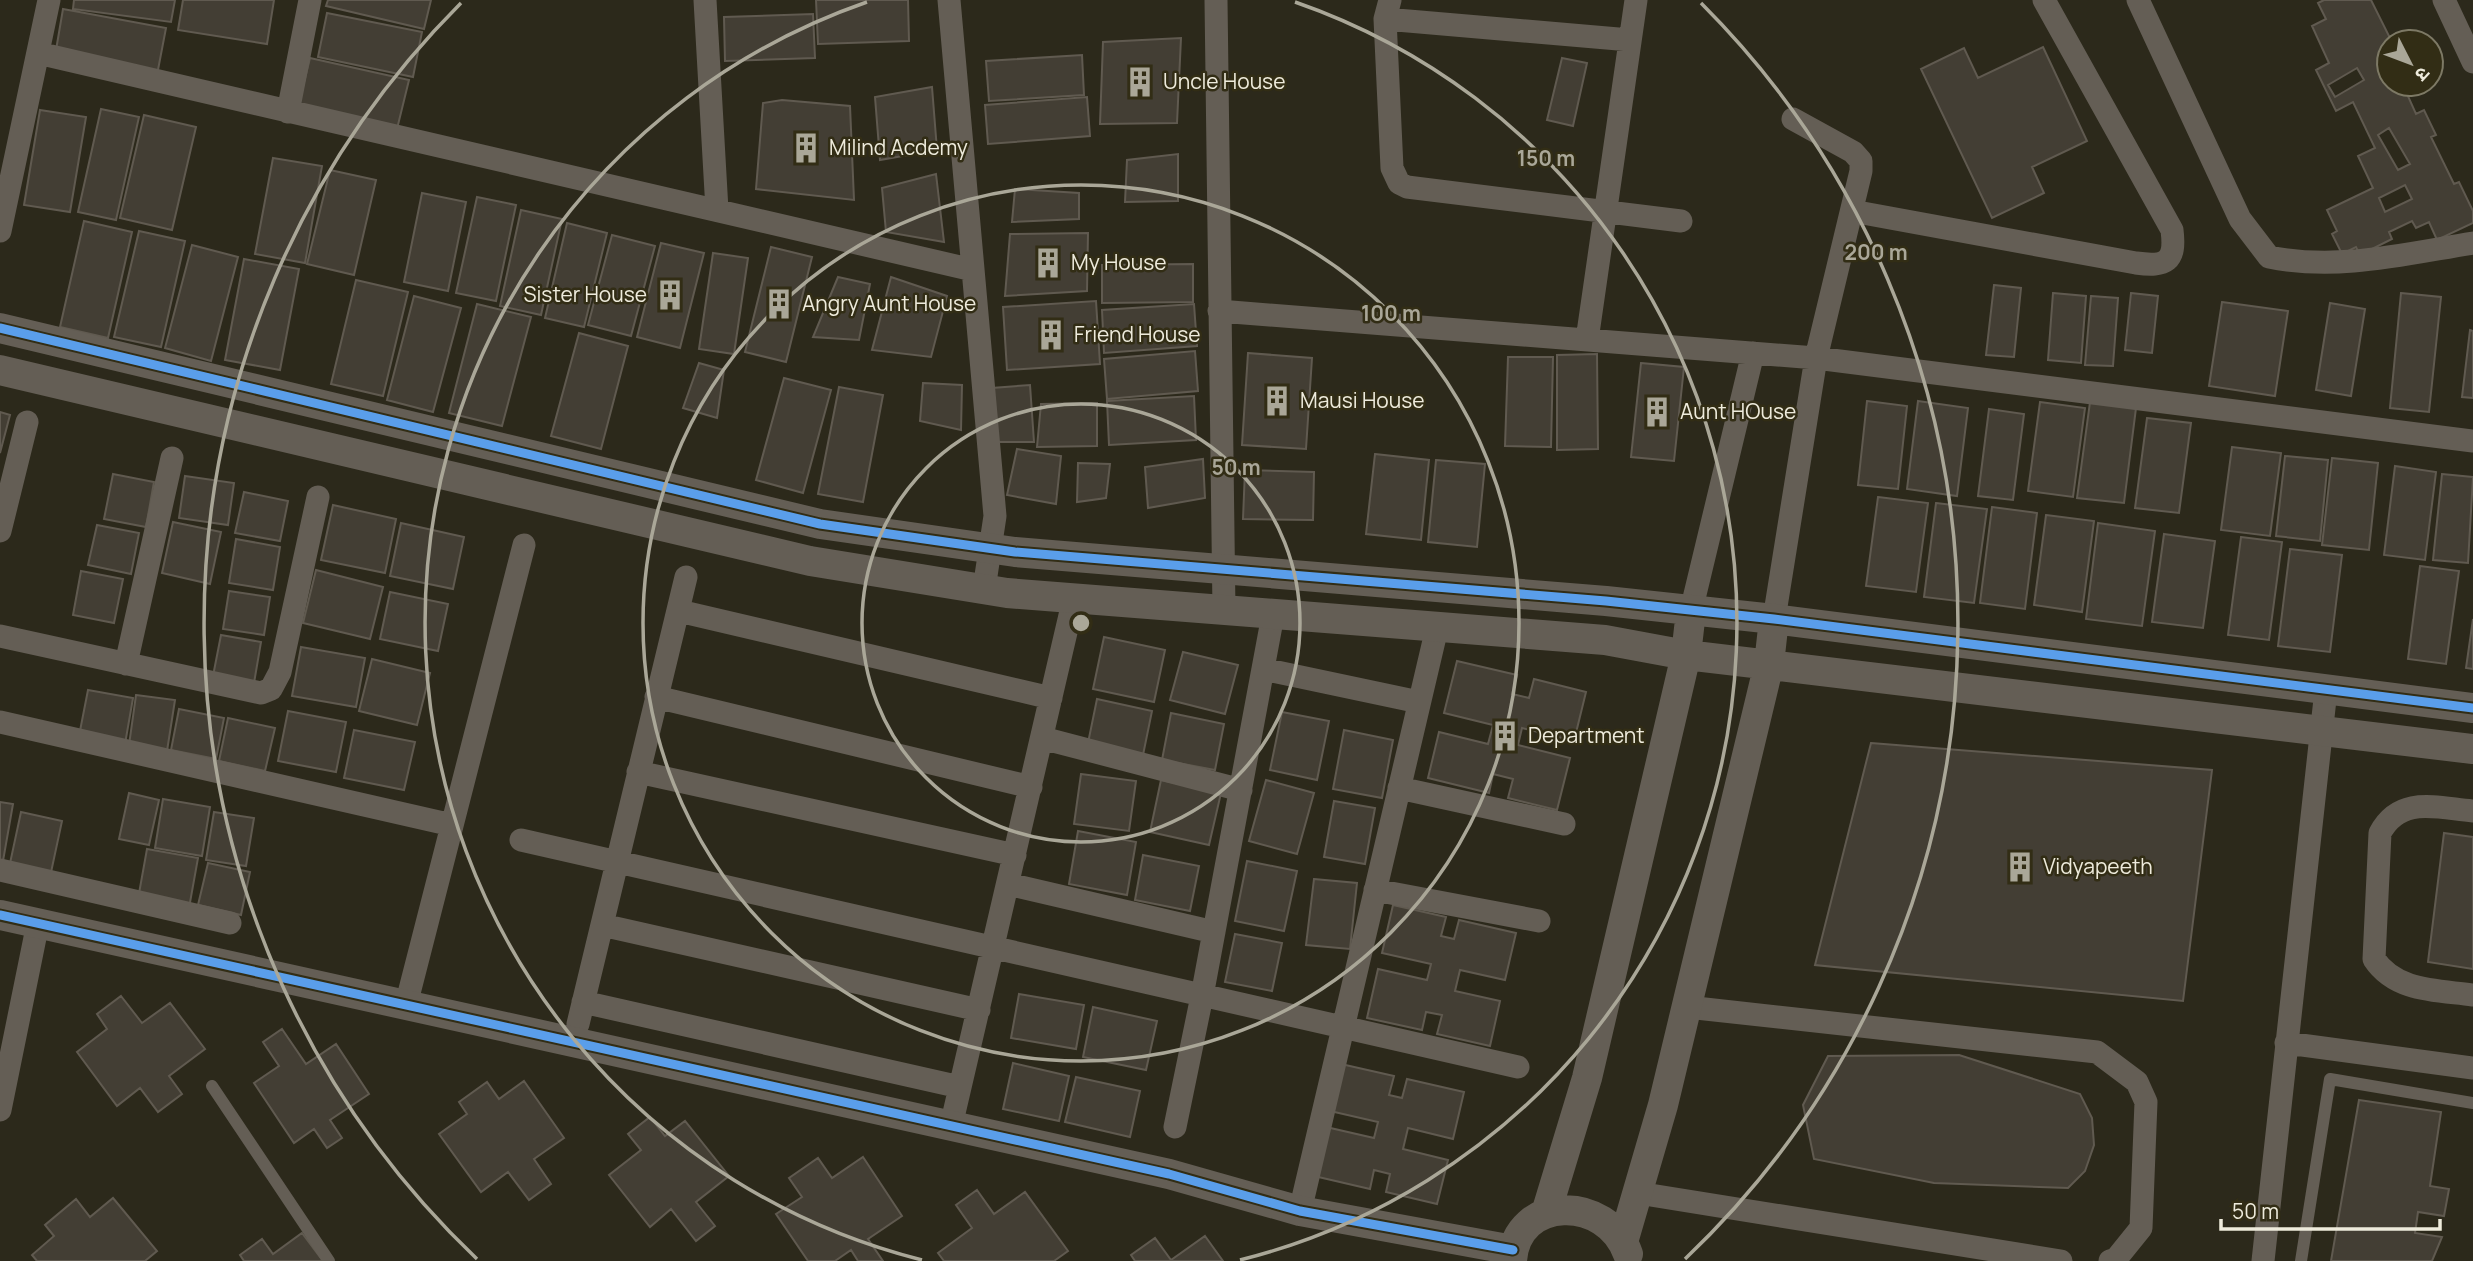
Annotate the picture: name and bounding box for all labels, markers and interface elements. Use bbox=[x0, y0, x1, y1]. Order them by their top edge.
north arrow bbox=[2375, 28, 2445, 98]
text: उ bbox=[2409, 62, 2436, 88]
building icon: Uncle House bbox=[1123, 65, 1157, 99]
place label: Uncle House bbox=[1163, 67, 1285, 95]
building icon: Milind Acdemy bbox=[789, 131, 823, 165]
place label: Milind Acdemy bbox=[829, 133, 968, 161]
text: 150 m bbox=[1517, 144, 1575, 172]
text: 200 m bbox=[1844, 238, 1908, 266]
building icon: My House bbox=[1031, 246, 1065, 280]
place label: My House bbox=[1071, 248, 1167, 276]
building icon: Sister House bbox=[653, 278, 687, 312]
place label: Sister House bbox=[524, 280, 647, 308]
building icon: Angry Aunt House bbox=[762, 287, 796, 321]
place label: Angry Aunt House bbox=[802, 289, 976, 317]
text: 100 m bbox=[1361, 299, 1421, 327]
building icon: Friend House bbox=[1034, 318, 1068, 352]
place label: Friend House bbox=[1074, 320, 1201, 348]
building icon: Mausi House bbox=[1260, 384, 1294, 418]
place label: Mausi House bbox=[1300, 386, 1425, 414]
building icon: Aunt HOuse bbox=[1640, 395, 1674, 429]
place label: Aunt HOuse bbox=[1680, 397, 1796, 425]
text: 50 m bbox=[1211, 453, 1261, 481]
centre of rings bbox=[1069, 611, 1093, 635]
building icon: Department bbox=[1488, 719, 1522, 753]
place label: Department bbox=[1528, 721, 1645, 749]
building icon: Vidyapeeth bbox=[2003, 850, 2037, 884]
place label: Vidyapeeth bbox=[2043, 852, 2153, 880]
scale bar bbox=[2221, 1188, 2440, 1232]
text: 50 m bbox=[2232, 1197, 2279, 1225]

